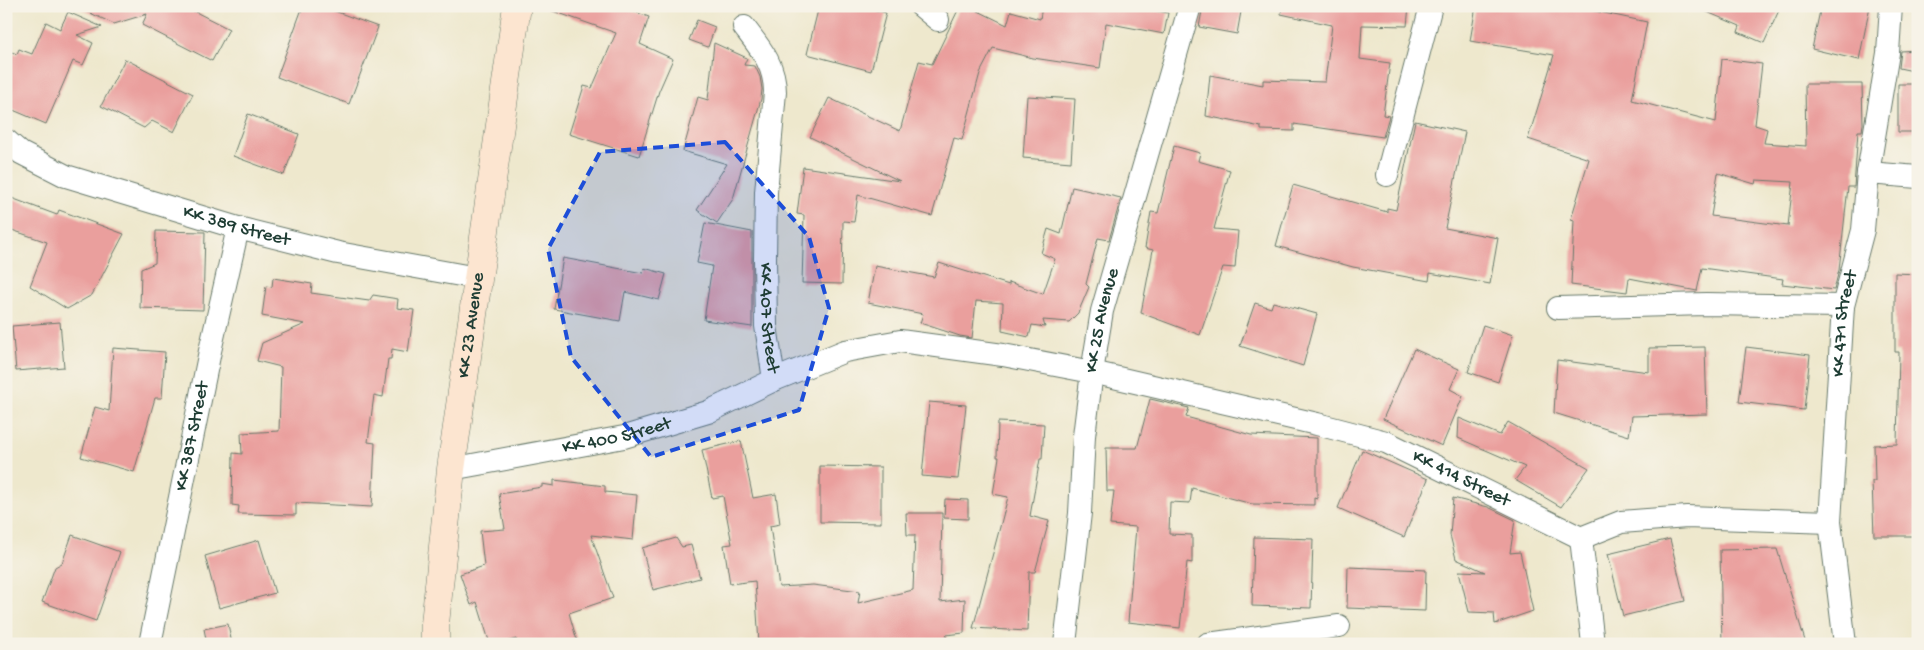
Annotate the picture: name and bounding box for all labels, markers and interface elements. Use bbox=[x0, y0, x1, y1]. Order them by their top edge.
street label: KK 389 Street bbox=[180, 200, 295, 253]
street label: KK 407 Street bbox=[754, 263, 785, 377]
street label: KK 25 Avenue bbox=[1081, 265, 1125, 375]
street label: KK 471 Street bbox=[1827, 266, 1864, 377]
street label: KK 23 Avenue bbox=[453, 271, 490, 380]
street label: KK 387 Street bbox=[170, 378, 215, 493]
street label: KK 400 Street bbox=[560, 411, 676, 460]
street label: KK 414 Street bbox=[1408, 445, 1516, 514]

